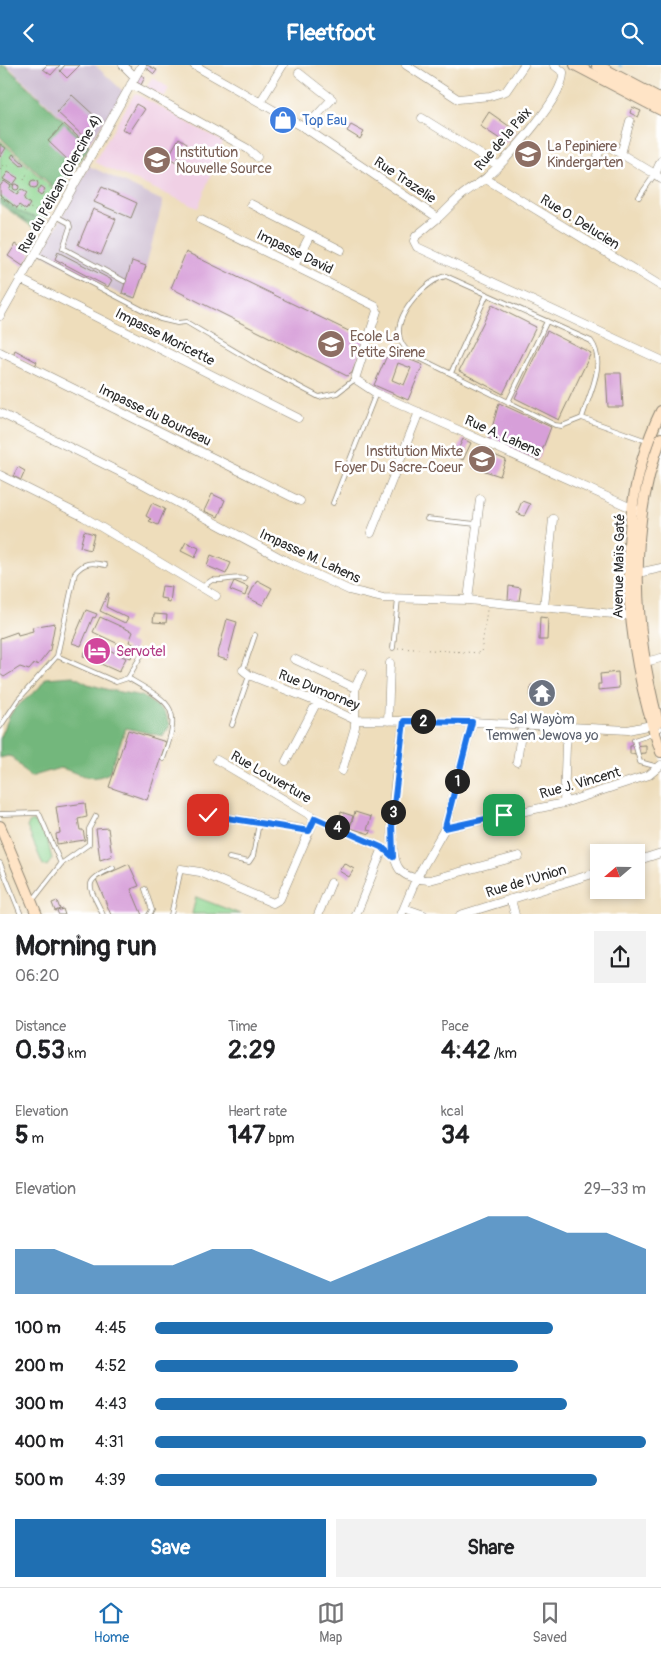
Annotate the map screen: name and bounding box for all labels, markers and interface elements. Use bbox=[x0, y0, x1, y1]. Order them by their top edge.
icon: back bbox=[15, 19, 43, 47]
text: Fleetfoot bbox=[286, 19, 375, 47]
icon: search bbox=[618, 19, 646, 47]
street label: Rue de la Paix bbox=[471, 104, 535, 174]
shop icon: Top Eau bbox=[268, 105, 298, 135]
street label: Rue du Pélican (Clercine 4) bbox=[15, 112, 105, 256]
place label: Top Eau bbox=[302, 112, 347, 129]
place label: La Pepiniere Kindergarten bbox=[547, 138, 623, 171]
school or university icon: La Pepiniere Kindergarten bbox=[513, 139, 543, 169]
place label: Institution Nouvelle Source bbox=[176, 144, 272, 177]
school or university icon: Institution Nouvelle Source bbox=[142, 145, 172, 175]
street label: Rue Trazelie bbox=[371, 153, 439, 207]
street label: Rue O. Delucien bbox=[537, 191, 623, 253]
street label: Impasse David bbox=[254, 226, 336, 278]
street label: Impasse Moricette bbox=[112, 305, 218, 369]
place label: Ecole La Petite Sirene bbox=[350, 328, 425, 361]
school or university icon: Ecole La Petite Sirene bbox=[316, 329, 346, 359]
street label: Impasse du Bourdeau bbox=[96, 380, 214, 450]
street label: Rue A. Lahens bbox=[462, 412, 544, 461]
place label: Institution Mixte Foyer Du Sacre-Coeur bbox=[334, 443, 463, 476]
school or university icon: Institution Mixte Foyer Du Sacre-Coeur bbox=[467, 444, 497, 474]
street label: Avenue Maïs Gaté bbox=[610, 513, 628, 619]
street label: Impasse M. Lahens bbox=[257, 525, 364, 587]
hotel icon: Servotel bbox=[82, 636, 112, 666]
place label: Servotel bbox=[116, 643, 166, 660]
street label: Rue Dumorney bbox=[276, 666, 362, 714]
temple icon: Sal Wayòm Temwen Jewova yo bbox=[527, 678, 557, 708]
pin: 2 bbox=[410, 709, 436, 733]
place label: Sal Wayòm Temwen Jewova yo bbox=[485, 711, 599, 744]
text: 2 bbox=[420, 713, 427, 730]
street label: Rue Louverture bbox=[228, 747, 314, 807]
street label: Rue J. Vincent bbox=[538, 763, 623, 803]
pin: 1 bbox=[444, 769, 470, 793]
text: 1 bbox=[455, 773, 460, 790]
pin bbox=[187, 794, 229, 836]
pin bbox=[483, 794, 525, 836]
pin: 3 bbox=[380, 799, 406, 825]
icon: check bbox=[194, 801, 222, 829]
icon: arrive bbox=[490, 801, 518, 829]
text: 3 bbox=[390, 804, 397, 821]
pin: 4 bbox=[324, 815, 350, 839]
text: 4 bbox=[333, 819, 342, 836]
north arrow bbox=[590, 844, 645, 899]
map controls bbox=[590, 844, 645, 899]
street label: Rue de l'Union bbox=[484, 861, 568, 901]
text: Morning run bbox=[15, 929, 157, 964]
button: share bbox=[594, 931, 646, 983]
text: 06:20 bbox=[15, 966, 59, 986]
text: Distance bbox=[15, 1018, 66, 1035]
text: Time bbox=[228, 1018, 257, 1035]
text: Pace bbox=[441, 1018, 469, 1035]
text: 0.53 bbox=[15, 1035, 65, 1066]
text: 2:29 bbox=[228, 1035, 276, 1066]
text: 4:42 bbox=[441, 1035, 491, 1066]
text: km bbox=[65, 1045, 86, 1062]
text: /km bbox=[491, 1045, 517, 1062]
text: Elevation bbox=[15, 1103, 68, 1120]
text: Heart rate bbox=[228, 1103, 287, 1120]
text: kcal bbox=[441, 1103, 464, 1120]
text: 5 bbox=[15, 1120, 29, 1151]
text: 147 bbox=[228, 1120, 266, 1151]
text: 34 bbox=[441, 1120, 469, 1151]
text: m bbox=[29, 1130, 44, 1147]
text: bpm bbox=[266, 1130, 294, 1147]
text: Elevation bbox=[15, 1179, 76, 1199]
text: 29–33 m bbox=[584, 1179, 646, 1199]
text: 100 m bbox=[15, 1318, 61, 1338]
text: 4:45 bbox=[95, 1318, 127, 1338]
text: 200 m bbox=[15, 1356, 63, 1376]
text: 4:52 bbox=[95, 1356, 126, 1376]
text: 300 m bbox=[15, 1394, 63, 1414]
text: 4:43 bbox=[95, 1394, 127, 1414]
text: 400 m bbox=[15, 1432, 64, 1452]
text: 4:31 bbox=[95, 1432, 124, 1452]
text: 500 m bbox=[15, 1470, 63, 1490]
text: 4:39 bbox=[95, 1470, 126, 1490]
button: Save bbox=[15, 1519, 326, 1577]
button: Share bbox=[336, 1519, 646, 1577]
tab: Home bbox=[94, 1599, 129, 1646]
tab: Map bbox=[317, 1599, 345, 1646]
tab: Saved bbox=[532, 1599, 567, 1646]

